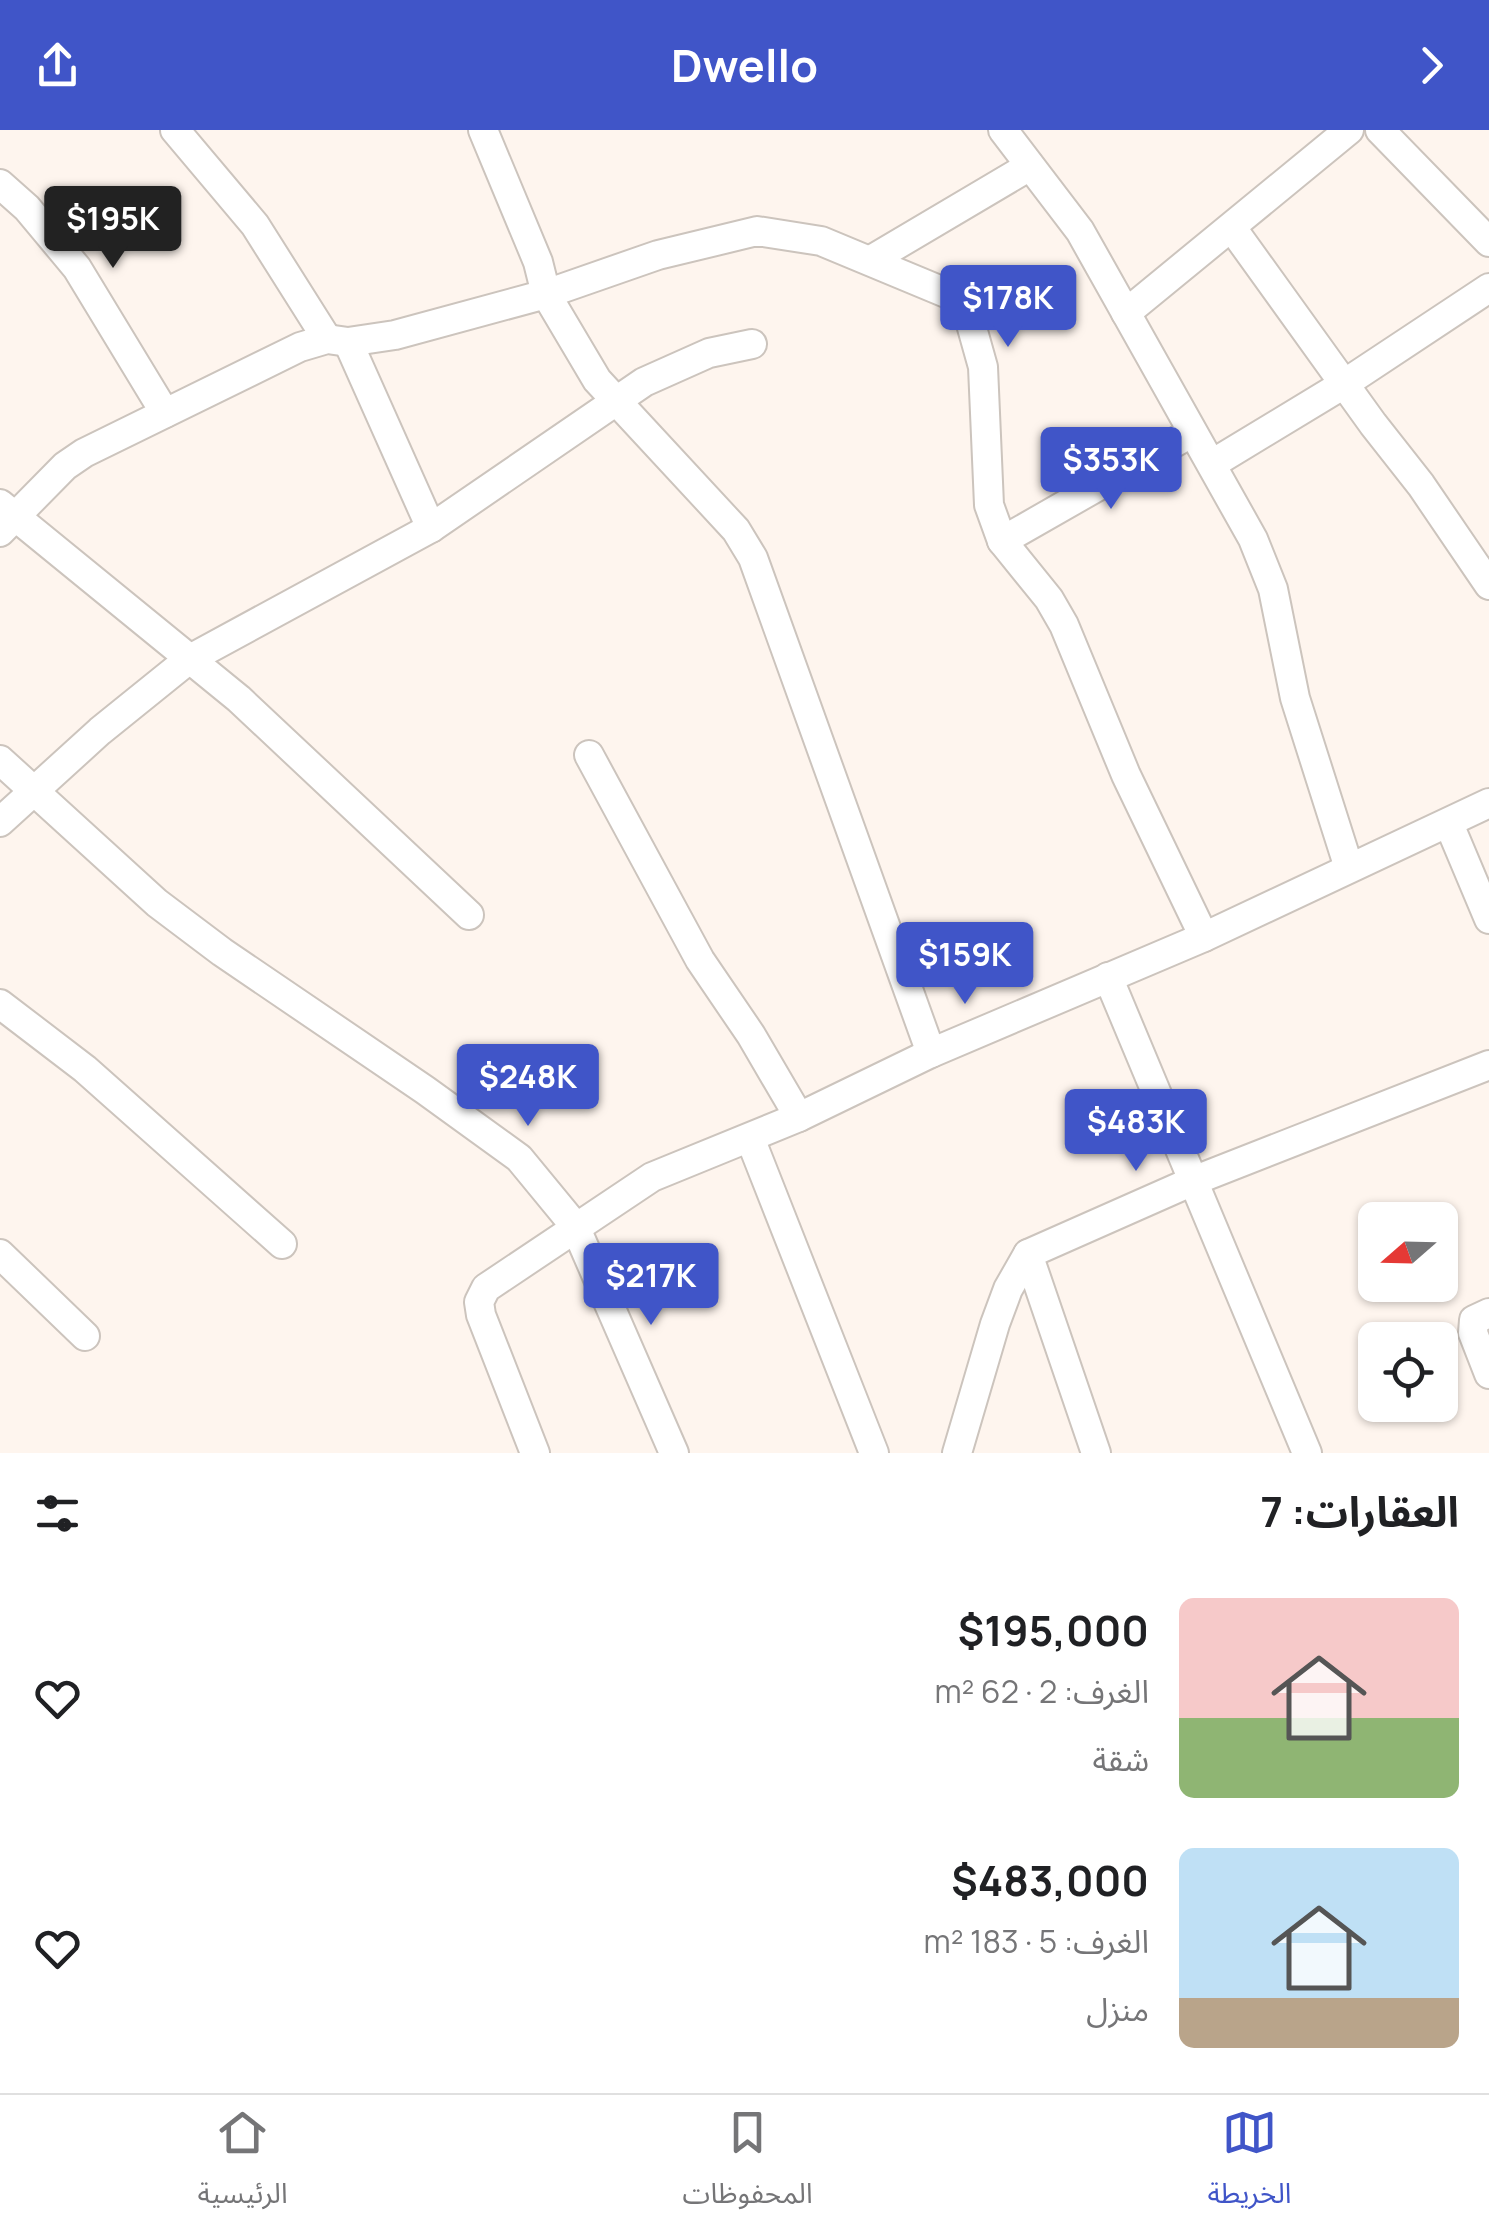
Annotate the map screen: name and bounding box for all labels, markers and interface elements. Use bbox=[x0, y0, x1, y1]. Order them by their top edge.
text: Dwello bbox=[671, 34, 818, 96]
icon: share bbox=[30, 38, 85, 93]
icon: forward bbox=[1404, 38, 1459, 93]
pin: $195K bbox=[43, 186, 183, 271]
text: $195K bbox=[66, 196, 160, 240]
pin: $178K bbox=[938, 265, 1078, 350]
text: $178K bbox=[962, 275, 1054, 319]
pin: $353K bbox=[1041, 427, 1181, 512]
text: $353K bbox=[1063, 437, 1159, 481]
pin: $159K bbox=[895, 922, 1035, 1007]
text: $159K bbox=[918, 932, 1012, 976]
pin: $248K bbox=[458, 1044, 598, 1129]
text: $248K bbox=[479, 1054, 577, 1098]
pin: $483K bbox=[1066, 1089, 1206, 1174]
text: $483K bbox=[1087, 1099, 1185, 1143]
north arrow bbox=[1358, 1202, 1458, 1302]
map controls bbox=[1358, 1202, 1458, 1422]
pin: $217K bbox=[581, 1243, 721, 1328]
text: $217K bbox=[606, 1253, 696, 1297]
button: locate bbox=[1358, 1322, 1458, 1422]
text: العقارات: 7 bbox=[1260, 1482, 1459, 1540]
icon: filters bbox=[30, 1486, 85, 1541]
text: $195,000 bbox=[958, 1601, 1149, 1659]
icon: home bbox=[1259, 1638, 1379, 1758]
text: الغرف: 2 · 62 m² bbox=[934, 1669, 1149, 1713]
icon: heart bbox=[30, 1671, 85, 1726]
text: شقة bbox=[1093, 1737, 1149, 1781]
text: $483,000 bbox=[951, 1851, 1149, 1909]
icon: home bbox=[1259, 1888, 1379, 2008]
text: الغرف: 5 · 183 m² bbox=[924, 1919, 1149, 1963]
icon: heart bbox=[30, 1921, 85, 1976]
text: منزل bbox=[1086, 1987, 1149, 2031]
tab: الرئيسية bbox=[198, 2105, 288, 2224]
tab: المحفوظات bbox=[683, 2105, 813, 2224]
tab: الخريطة bbox=[1208, 2105, 1291, 2224]

